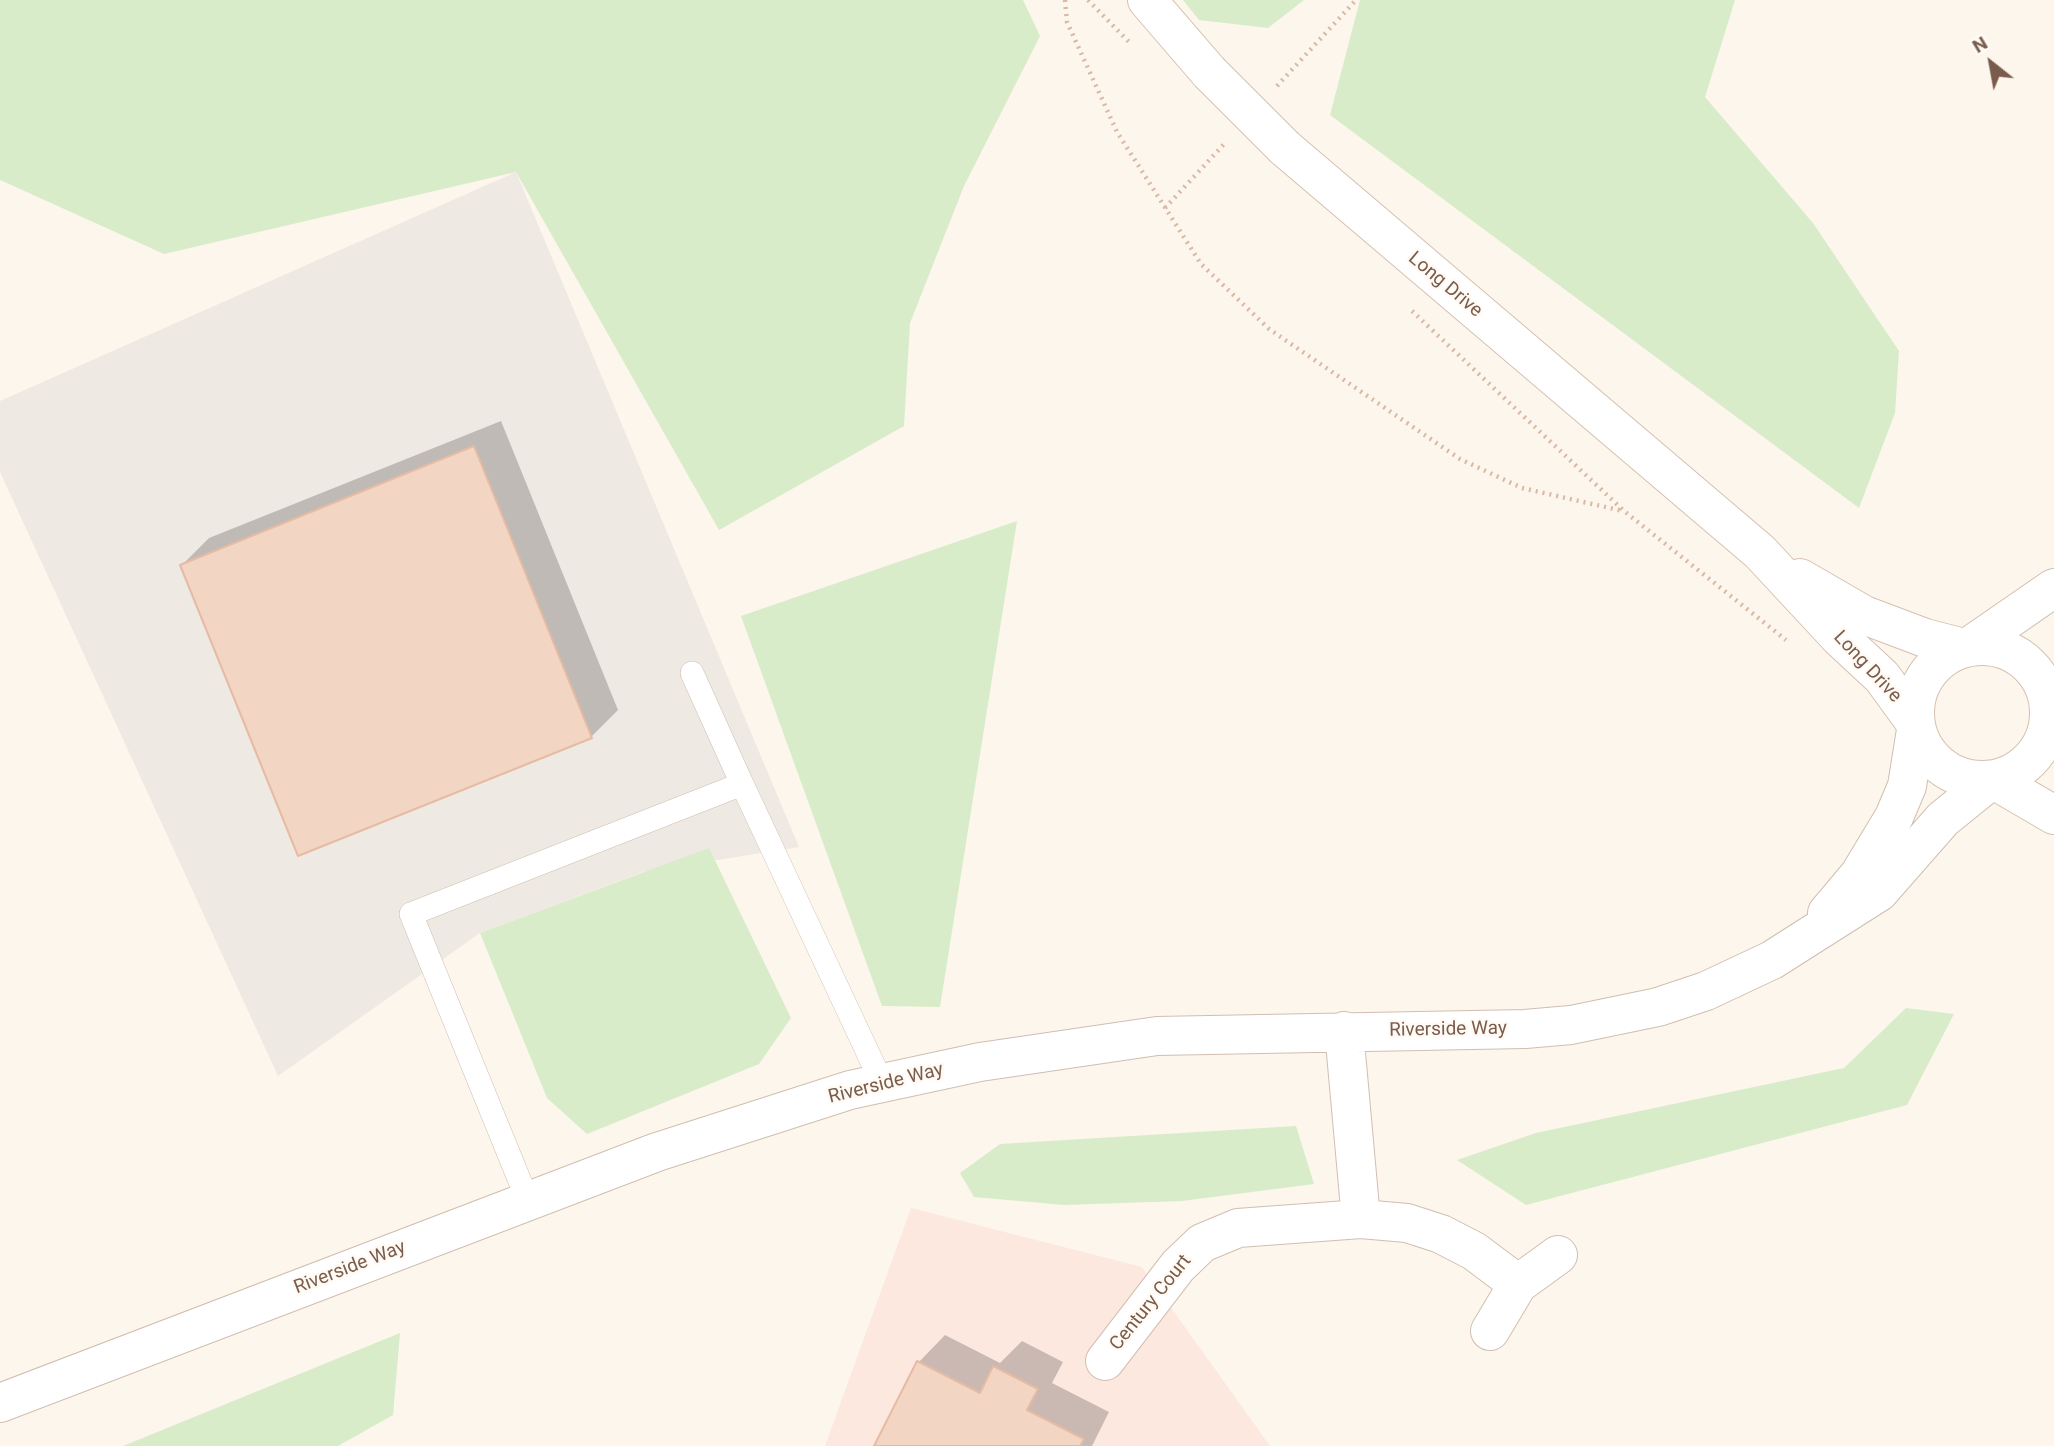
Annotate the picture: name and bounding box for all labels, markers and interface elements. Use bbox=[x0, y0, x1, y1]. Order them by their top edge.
north arrow bbox=[1956, 28, 2026, 98]
text: N bbox=[1968, 31, 1992, 58]
street label: Long Drive bbox=[1403, 247, 1487, 323]
street label: Long Drive bbox=[1828, 626, 1906, 708]
street label: Riverside Way bbox=[1389, 1018, 1507, 1042]
street label: Riverside Way bbox=[826, 1059, 946, 1109]
street label: Riverside Way bbox=[291, 1236, 409, 1300]
street label: Century Court bbox=[1105, 1250, 1197, 1356]

